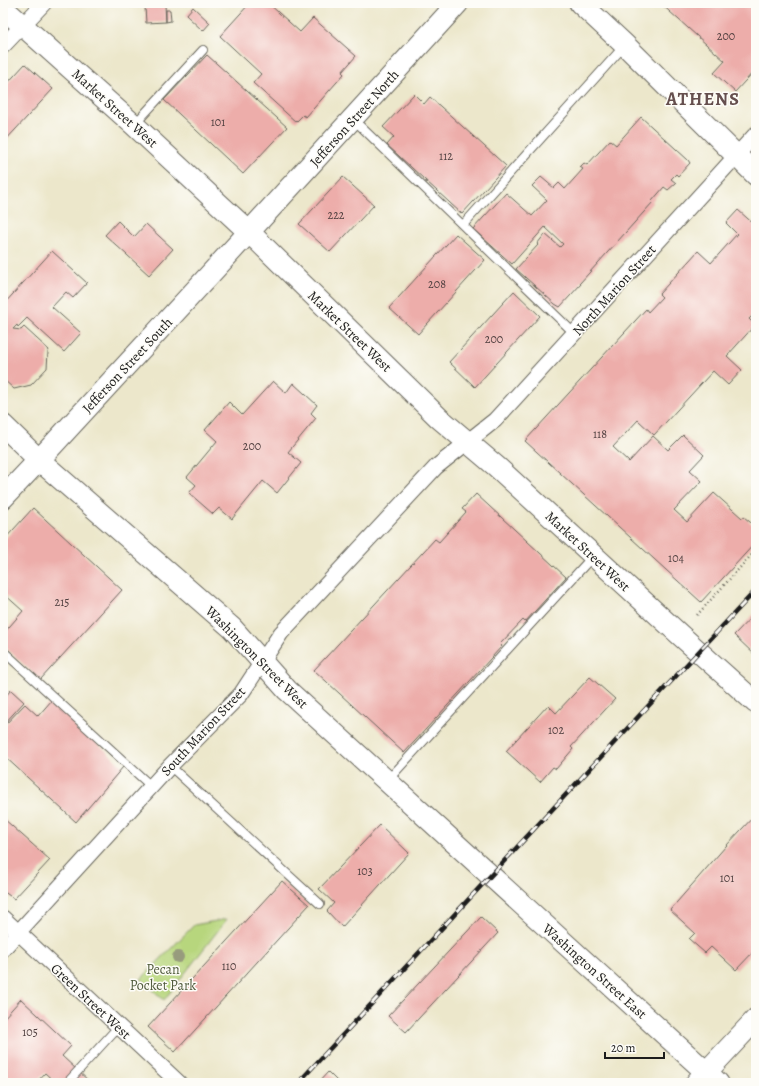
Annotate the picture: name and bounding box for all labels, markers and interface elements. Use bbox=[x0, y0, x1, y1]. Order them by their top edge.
house number: 200 bbox=[717, 28, 735, 44]
street label: Market Street West bbox=[68, 65, 162, 152]
street label: Jefferson Street North bbox=[306, 65, 404, 171]
district label: ATHENS bbox=[665, 87, 740, 111]
house number: 101 bbox=[211, 114, 225, 130]
house number: 112 bbox=[439, 148, 453, 164]
house number: 222 bbox=[327, 207, 345, 223]
street label: North Marion Street bbox=[568, 240, 661, 340]
house number: 208 bbox=[428, 276, 446, 292]
street label: Market Street West bbox=[304, 286, 396, 377]
street label: Jefferson Street South bbox=[78, 313, 177, 417]
house number: 200 bbox=[485, 331, 503, 347]
house number: 118 bbox=[593, 426, 607, 442]
house number: 200 bbox=[243, 438, 261, 454]
street label: Market Street West bbox=[541, 507, 635, 596]
house number: 104 bbox=[668, 550, 685, 566]
house number: 215 bbox=[55, 594, 69, 610]
street label: Washington Street West bbox=[200, 601, 312, 713]
street label: South Marion Street bbox=[157, 682, 250, 780]
house number: 102 bbox=[548, 722, 564, 738]
house number: 103 bbox=[357, 863, 373, 879]
house number: 101 bbox=[720, 870, 734, 886]
street label: Washington Street East bbox=[538, 919, 651, 1024]
house number: 110 bbox=[222, 958, 236, 974]
street label: Green Street West bbox=[47, 959, 135, 1044]
park label: Pecan Pocket Park bbox=[130, 960, 196, 995]
house number: 105 bbox=[22, 1024, 38, 1040]
scale bar bbox=[605, 1034, 664, 1060]
text: 20 m bbox=[611, 1040, 635, 1056]

